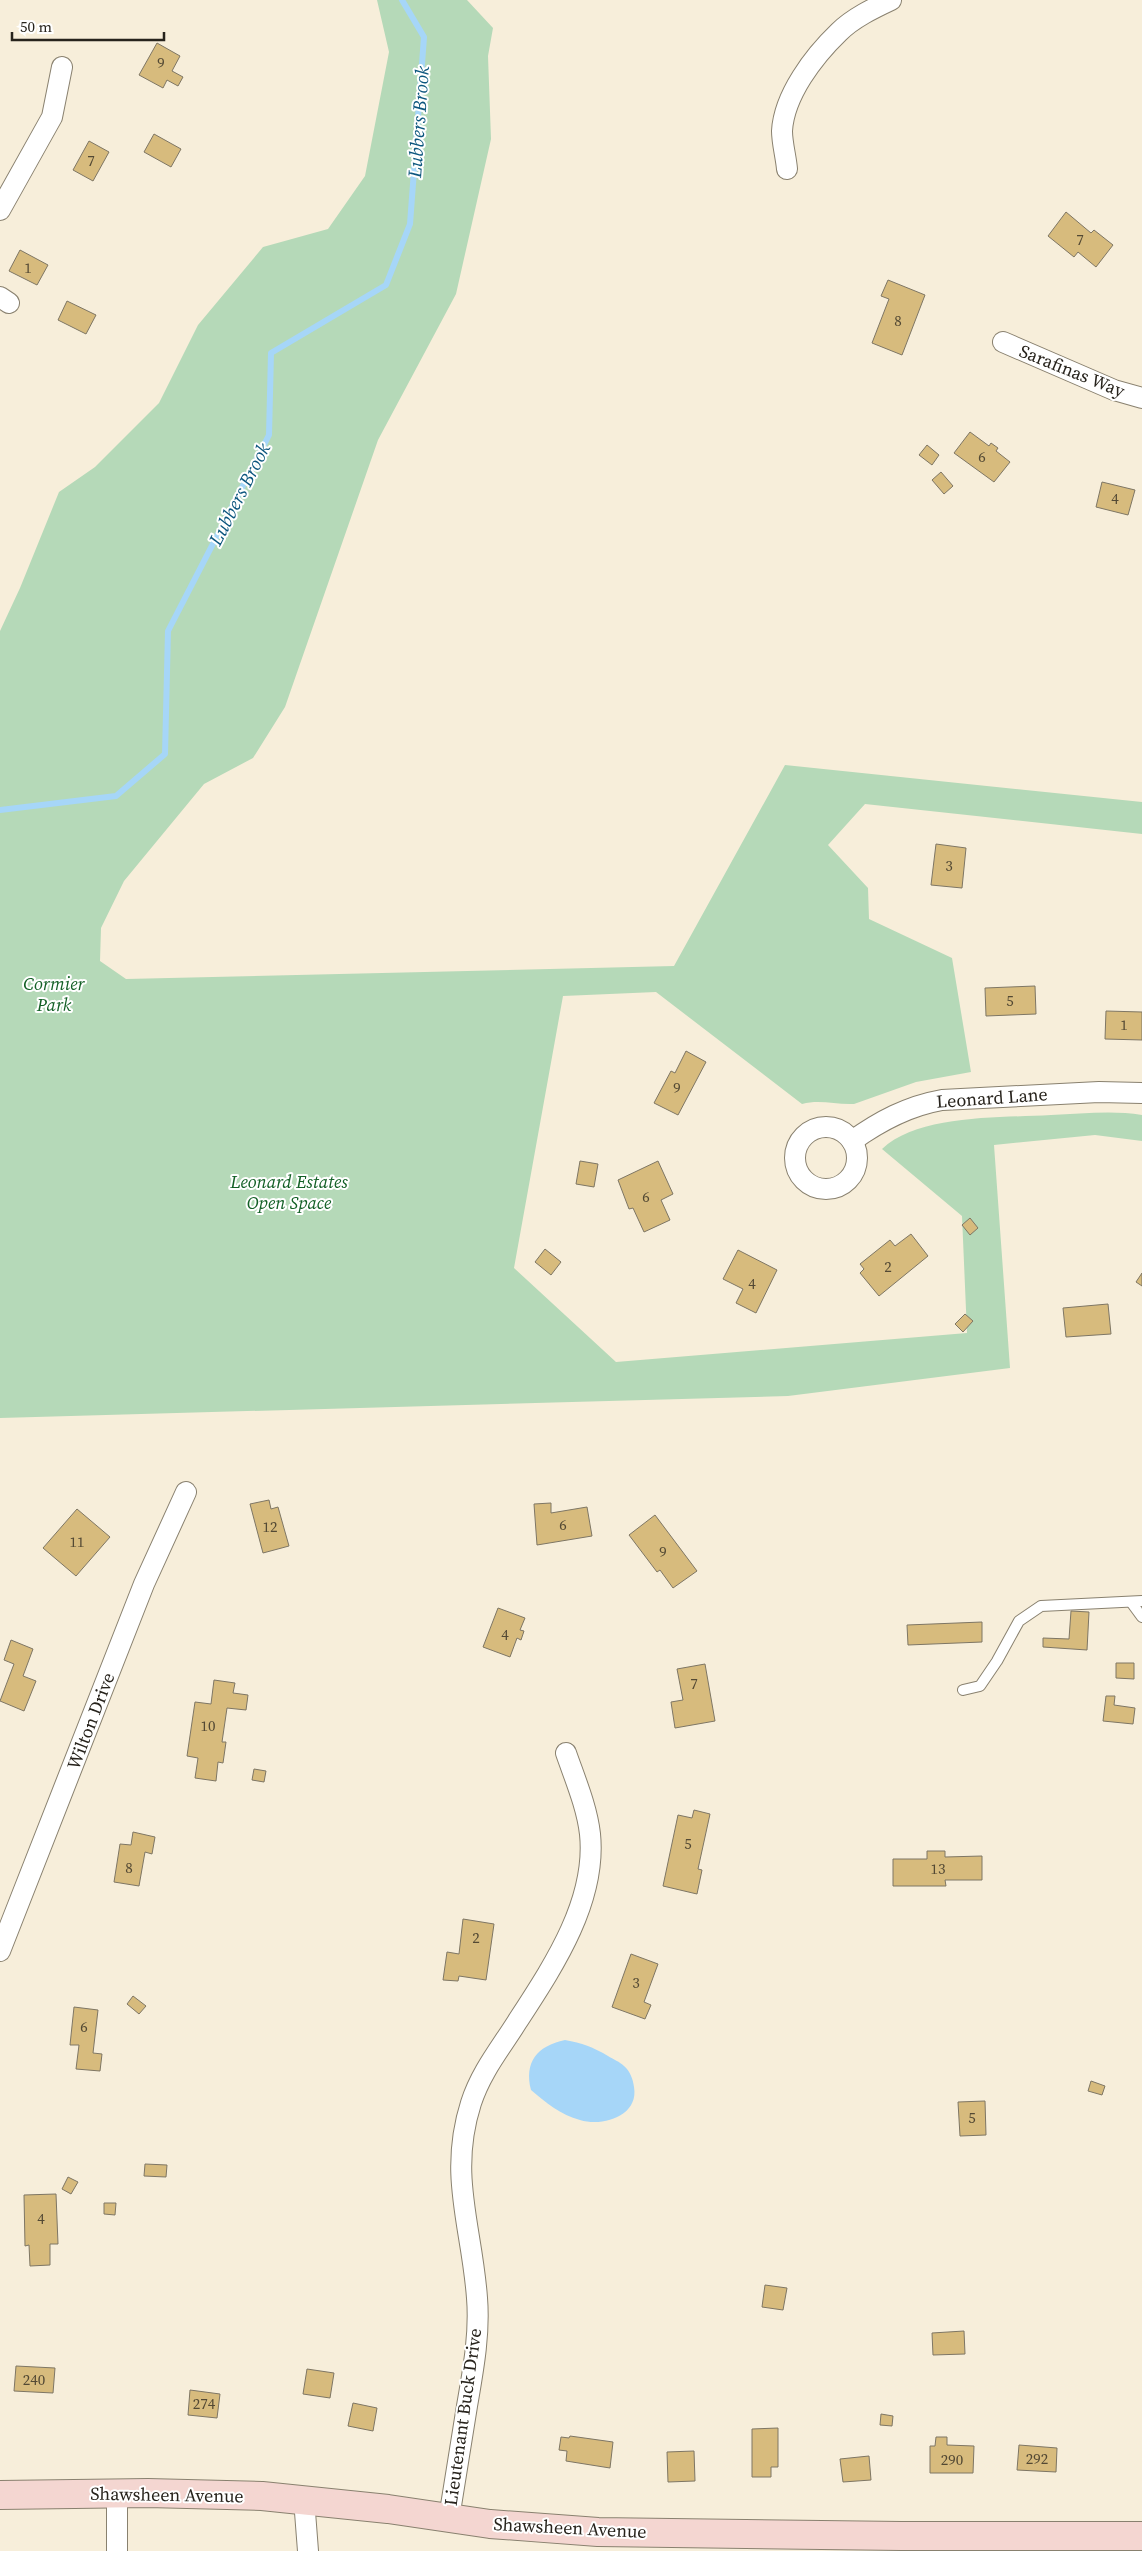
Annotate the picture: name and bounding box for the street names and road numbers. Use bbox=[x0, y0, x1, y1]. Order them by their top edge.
street label: Sarafinas Way bbox=[1016, 338, 1129, 403]
street label: Leonard Lane bbox=[935, 1081, 1048, 1114]
street label: Wilton Drive bbox=[61, 1669, 120, 1773]
street label: Lieutenant Buck Drive bbox=[438, 2327, 487, 2507]
street label: Shawsheen Avenue bbox=[90, 2481, 244, 2508]
street label: Shawsheen Avenue bbox=[493, 2511, 647, 2544]

